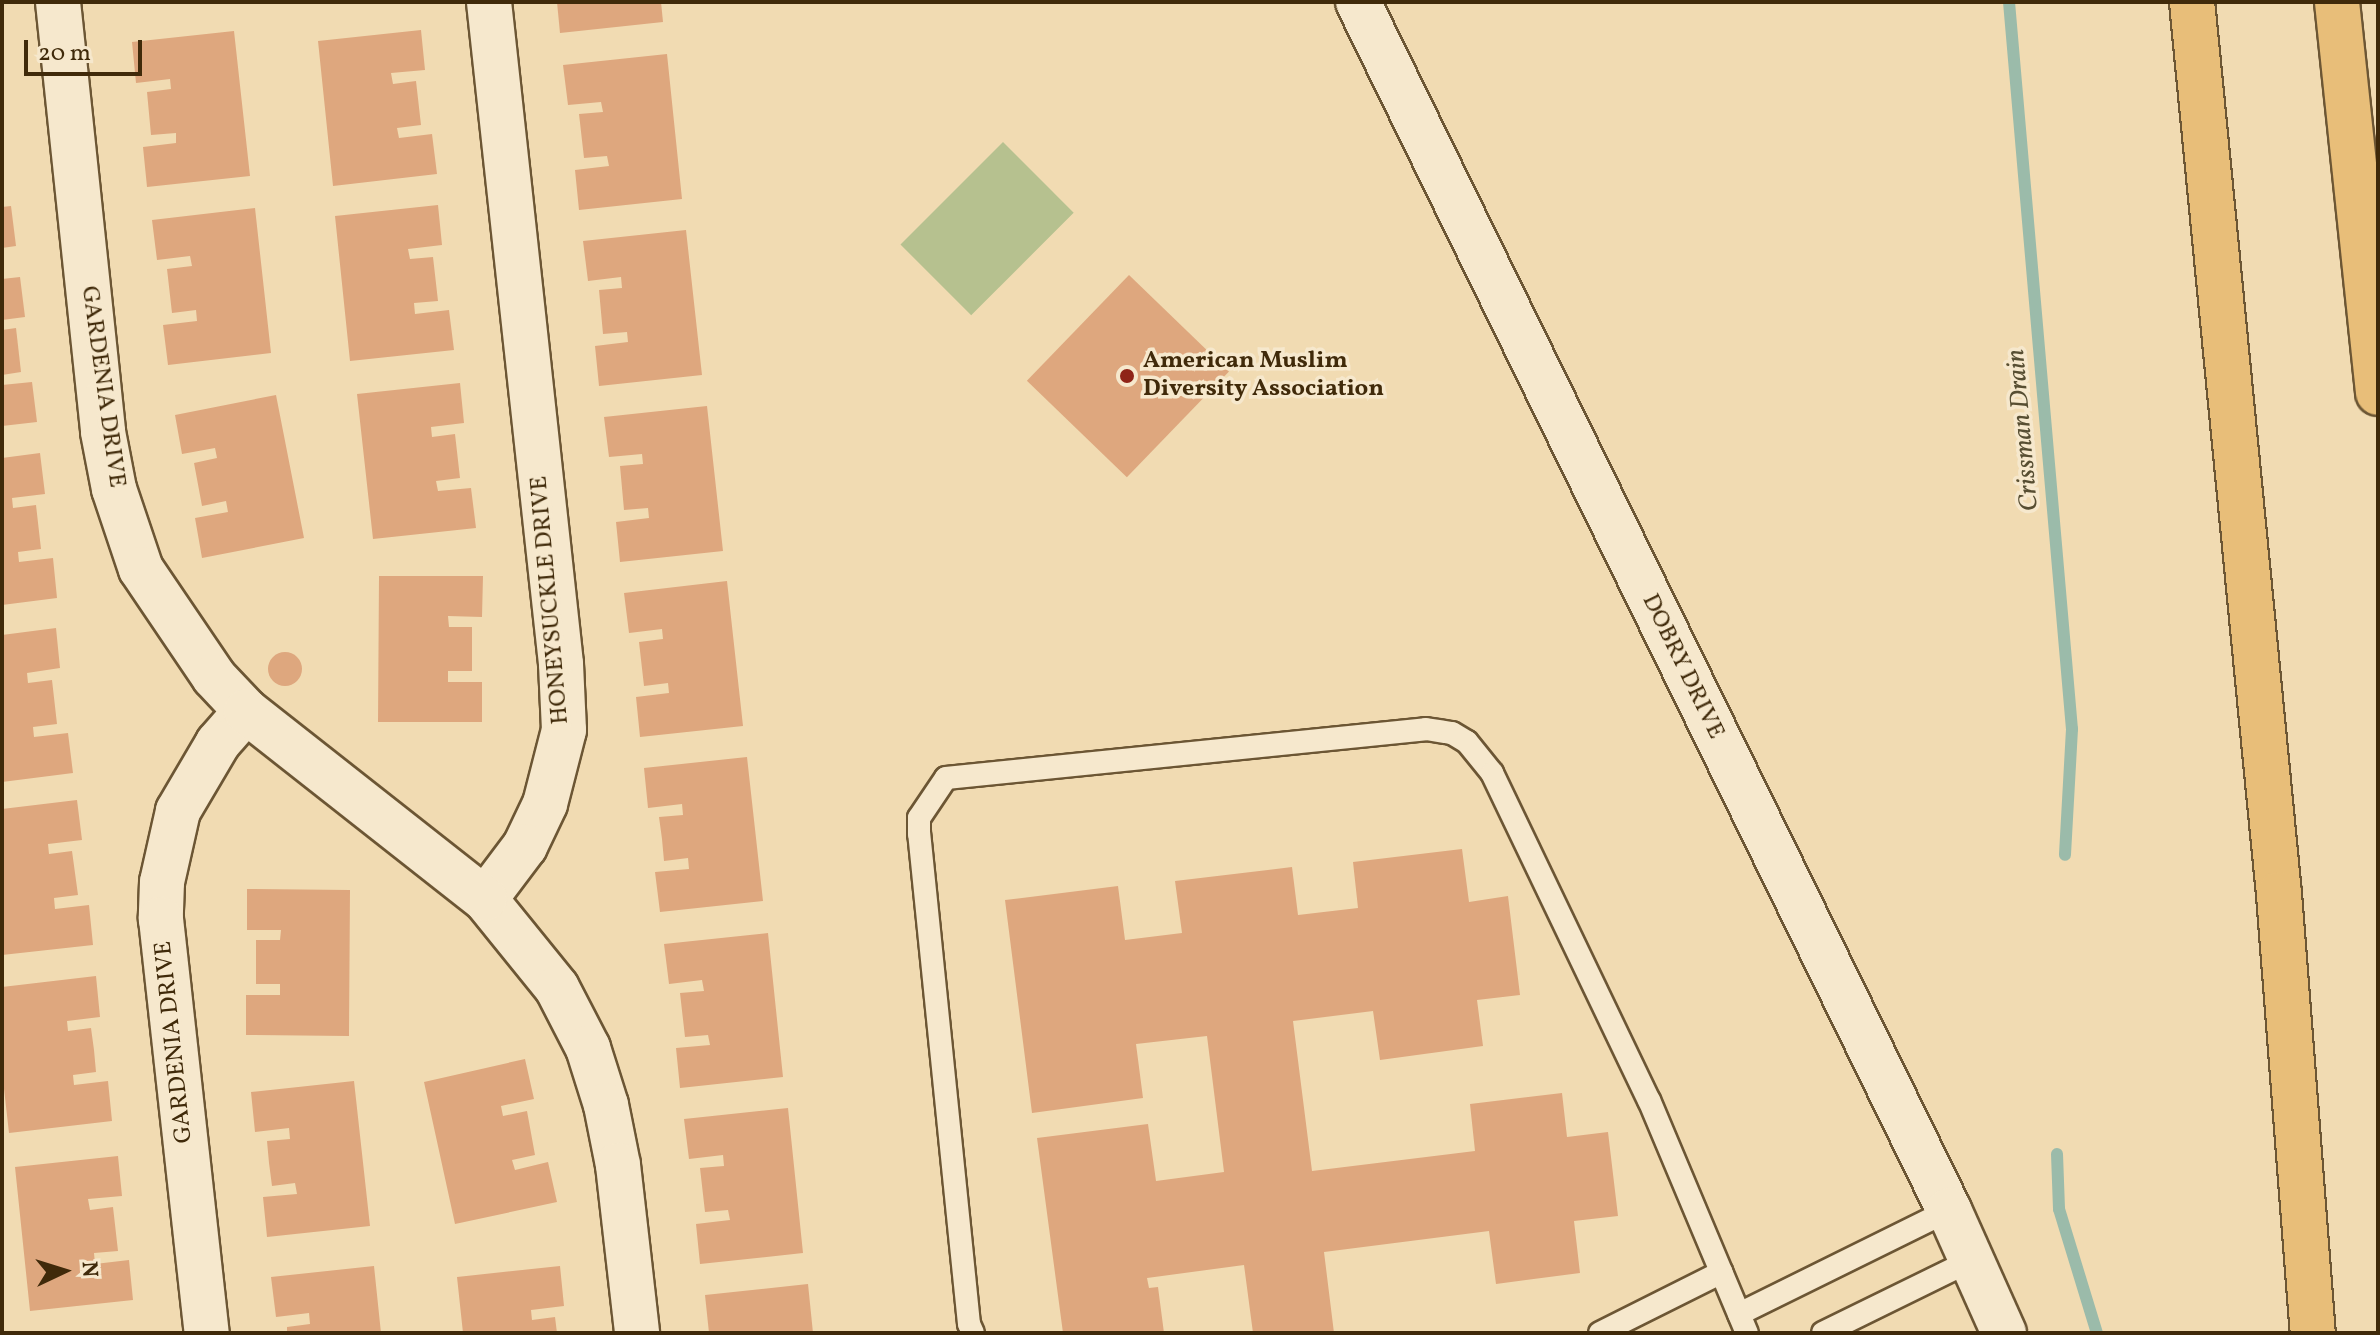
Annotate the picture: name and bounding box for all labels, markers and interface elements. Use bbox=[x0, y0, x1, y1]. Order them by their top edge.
scale bar bbox=[28, 24, 146, 74]
text: 20 m bbox=[38, 37, 91, 71]
street label: GARDENIA DRIVE bbox=[74, 284, 130, 490]
place label: American Muslim Diversity Association bbox=[1143, 348, 1384, 404]
water label: Crissman Drain bbox=[2001, 348, 2047, 512]
marker: American Muslim Diversity Association bbox=[1118, 367, 1136, 385]
street label: HONEYSUCKLE DRIVE bbox=[526, 475, 576, 725]
street label: DOBRY DRIVE bbox=[1634, 589, 1730, 745]
street label: GARDENIA DRIVE bbox=[150, 939, 200, 1145]
north arrow bbox=[24, 1231, 104, 1311]
text: N bbox=[72, 1260, 104, 1278]

